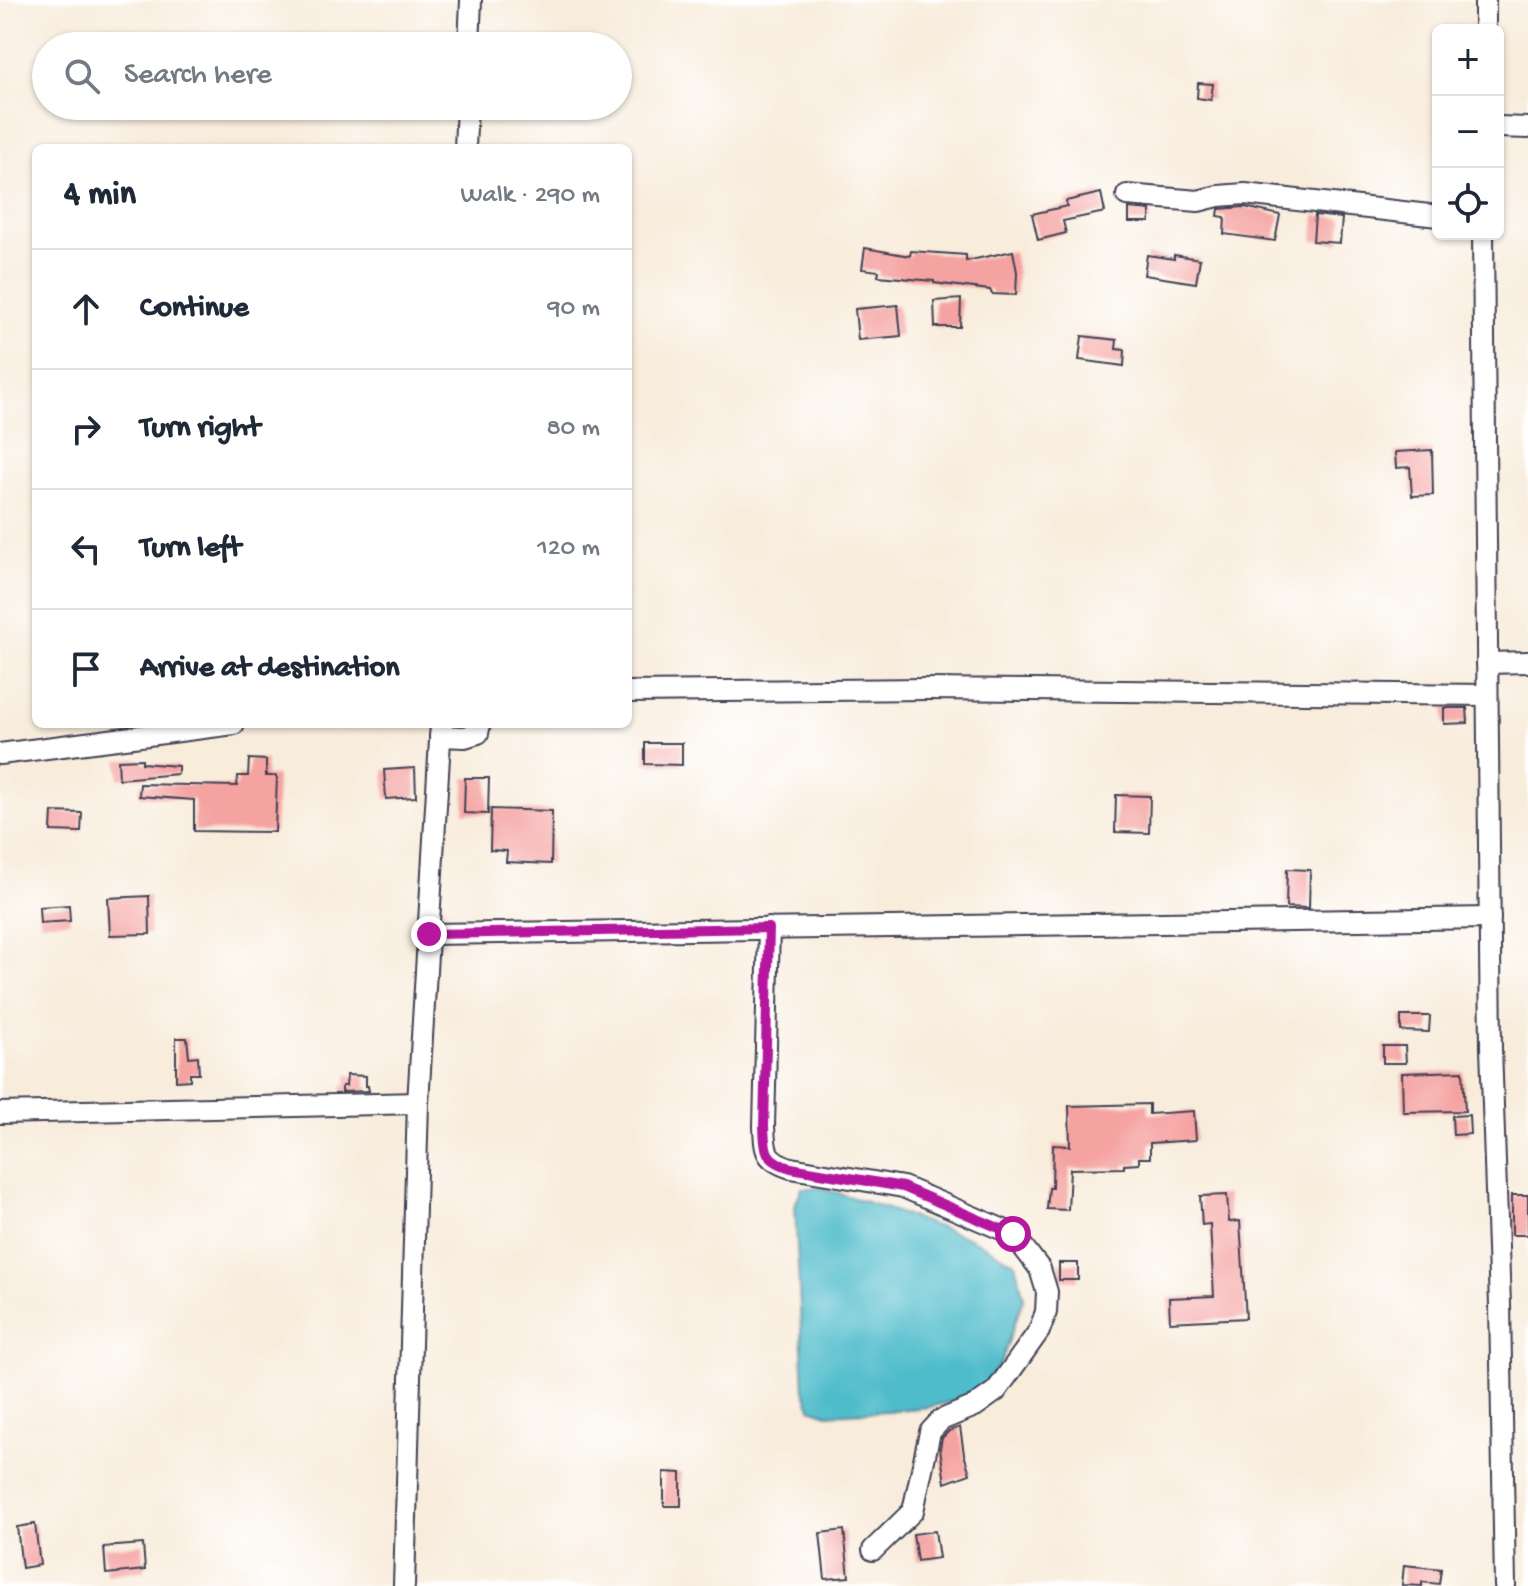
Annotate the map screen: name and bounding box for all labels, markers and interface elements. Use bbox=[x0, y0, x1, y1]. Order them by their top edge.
map controls bbox=[1432, 24, 1504, 240]
button: + bbox=[1432, 24, 1504, 96]
search box bbox=[32, 32, 632, 120]
icon: search bbox=[60, 54, 104, 98]
text: Search here bbox=[124, 59, 272, 94]
button: − bbox=[1432, 96, 1504, 168]
button: locate bbox=[1432, 168, 1504, 240]
text: 4 min bbox=[64, 176, 136, 216]
text: Walk · 290 m bbox=[461, 181, 600, 212]
icon: ahead bbox=[64, 287, 108, 331]
text: Continue bbox=[140, 292, 249, 327]
text: 90 m bbox=[548, 294, 600, 325]
icon: right bbox=[64, 407, 108, 451]
text: Turn right bbox=[140, 412, 260, 447]
text: 80 m bbox=[546, 414, 600, 445]
icon: left bbox=[64, 527, 108, 571]
text: Turn left bbox=[140, 532, 241, 567]
text: 120 m bbox=[537, 534, 600, 565]
icon: arrive bbox=[64, 647, 108, 691]
text: Arrive at destination bbox=[140, 652, 400, 687]
route end bbox=[411, 916, 447, 952]
route start bbox=[995, 1216, 1031, 1252]

